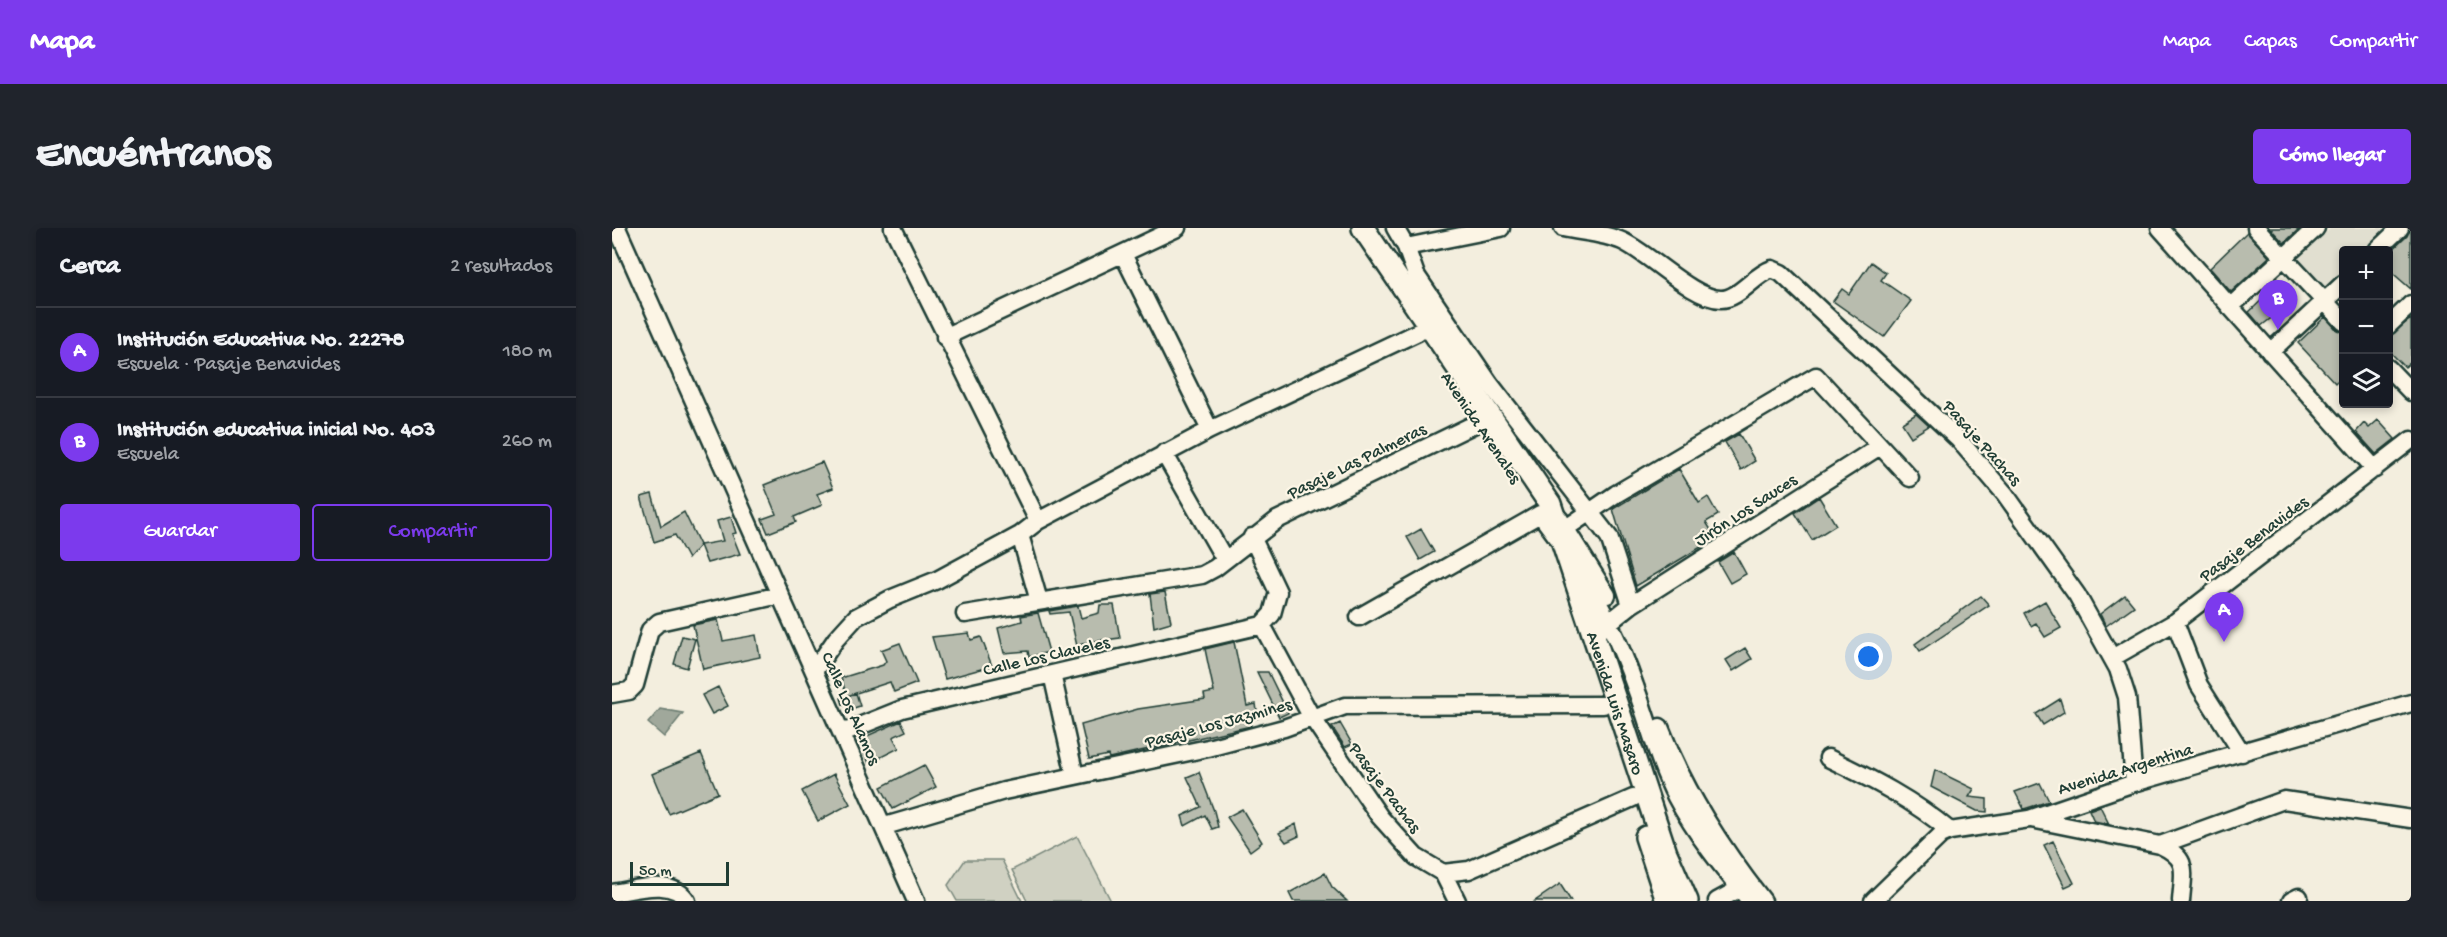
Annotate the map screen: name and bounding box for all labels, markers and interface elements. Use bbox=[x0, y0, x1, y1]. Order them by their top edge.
text: Mapa bbox=[30, 26, 94, 59]
text: Mapa bbox=[2163, 30, 2211, 55]
text: Capas bbox=[2244, 30, 2297, 55]
text: Compartir bbox=[2330, 30, 2417, 55]
button: Cómo llegar bbox=[2253, 129, 2411, 184]
text: Encuéntranos bbox=[36, 132, 270, 181]
map controls bbox=[2339, 246, 2393, 408]
button: + bbox=[2339, 246, 2393, 300]
text: Cerca bbox=[60, 252, 120, 283]
text: 2 resultados bbox=[450, 256, 552, 279]
pin: B bbox=[2258, 280, 2298, 330]
button: − bbox=[2339, 300, 2393, 354]
text: Institución Educativa No. 22278 bbox=[117, 328, 404, 354]
text: A bbox=[74, 341, 85, 364]
text: 180 m bbox=[503, 341, 552, 364]
text: Escuela · Pasaje Benavides bbox=[117, 354, 340, 377]
button: layers bbox=[2339, 354, 2393, 408]
street label: Avenida Arenales bbox=[1435, 369, 1526, 489]
street label: Pasaje Pachas bbox=[1937, 396, 2026, 492]
text: Institución educativa inicial No. 403 bbox=[117, 418, 435, 444]
street label: Pasaje Las Palmeras bbox=[1283, 419, 1431, 505]
text: B bbox=[74, 431, 85, 454]
text: 260 m bbox=[502, 431, 552, 454]
text: Escuela bbox=[117, 444, 179, 467]
street label: Jirón Los Sauces bbox=[1691, 470, 1803, 552]
street label: Pasaje Benavides bbox=[2195, 491, 2314, 588]
button: Guardar bbox=[60, 504, 300, 561]
button: Compartir bbox=[312, 504, 552, 561]
pin: A bbox=[2204, 592, 2244, 642]
street label: Avenida Luis Masaro bbox=[1580, 629, 1647, 778]
street label: Calle Los Claveles bbox=[981, 632, 1113, 682]
your location bbox=[1854, 642, 1883, 671]
street label: Calle Los Alamos bbox=[815, 649, 885, 770]
street label: Pasaje Los Jazmines bbox=[1142, 694, 1296, 754]
street label: Pasaje Pachas bbox=[1343, 738, 1426, 839]
street label: Avenida Argentina bbox=[2056, 740, 2197, 801]
scale bar bbox=[630, 859, 729, 886]
text: 50 m bbox=[639, 863, 672, 882]

